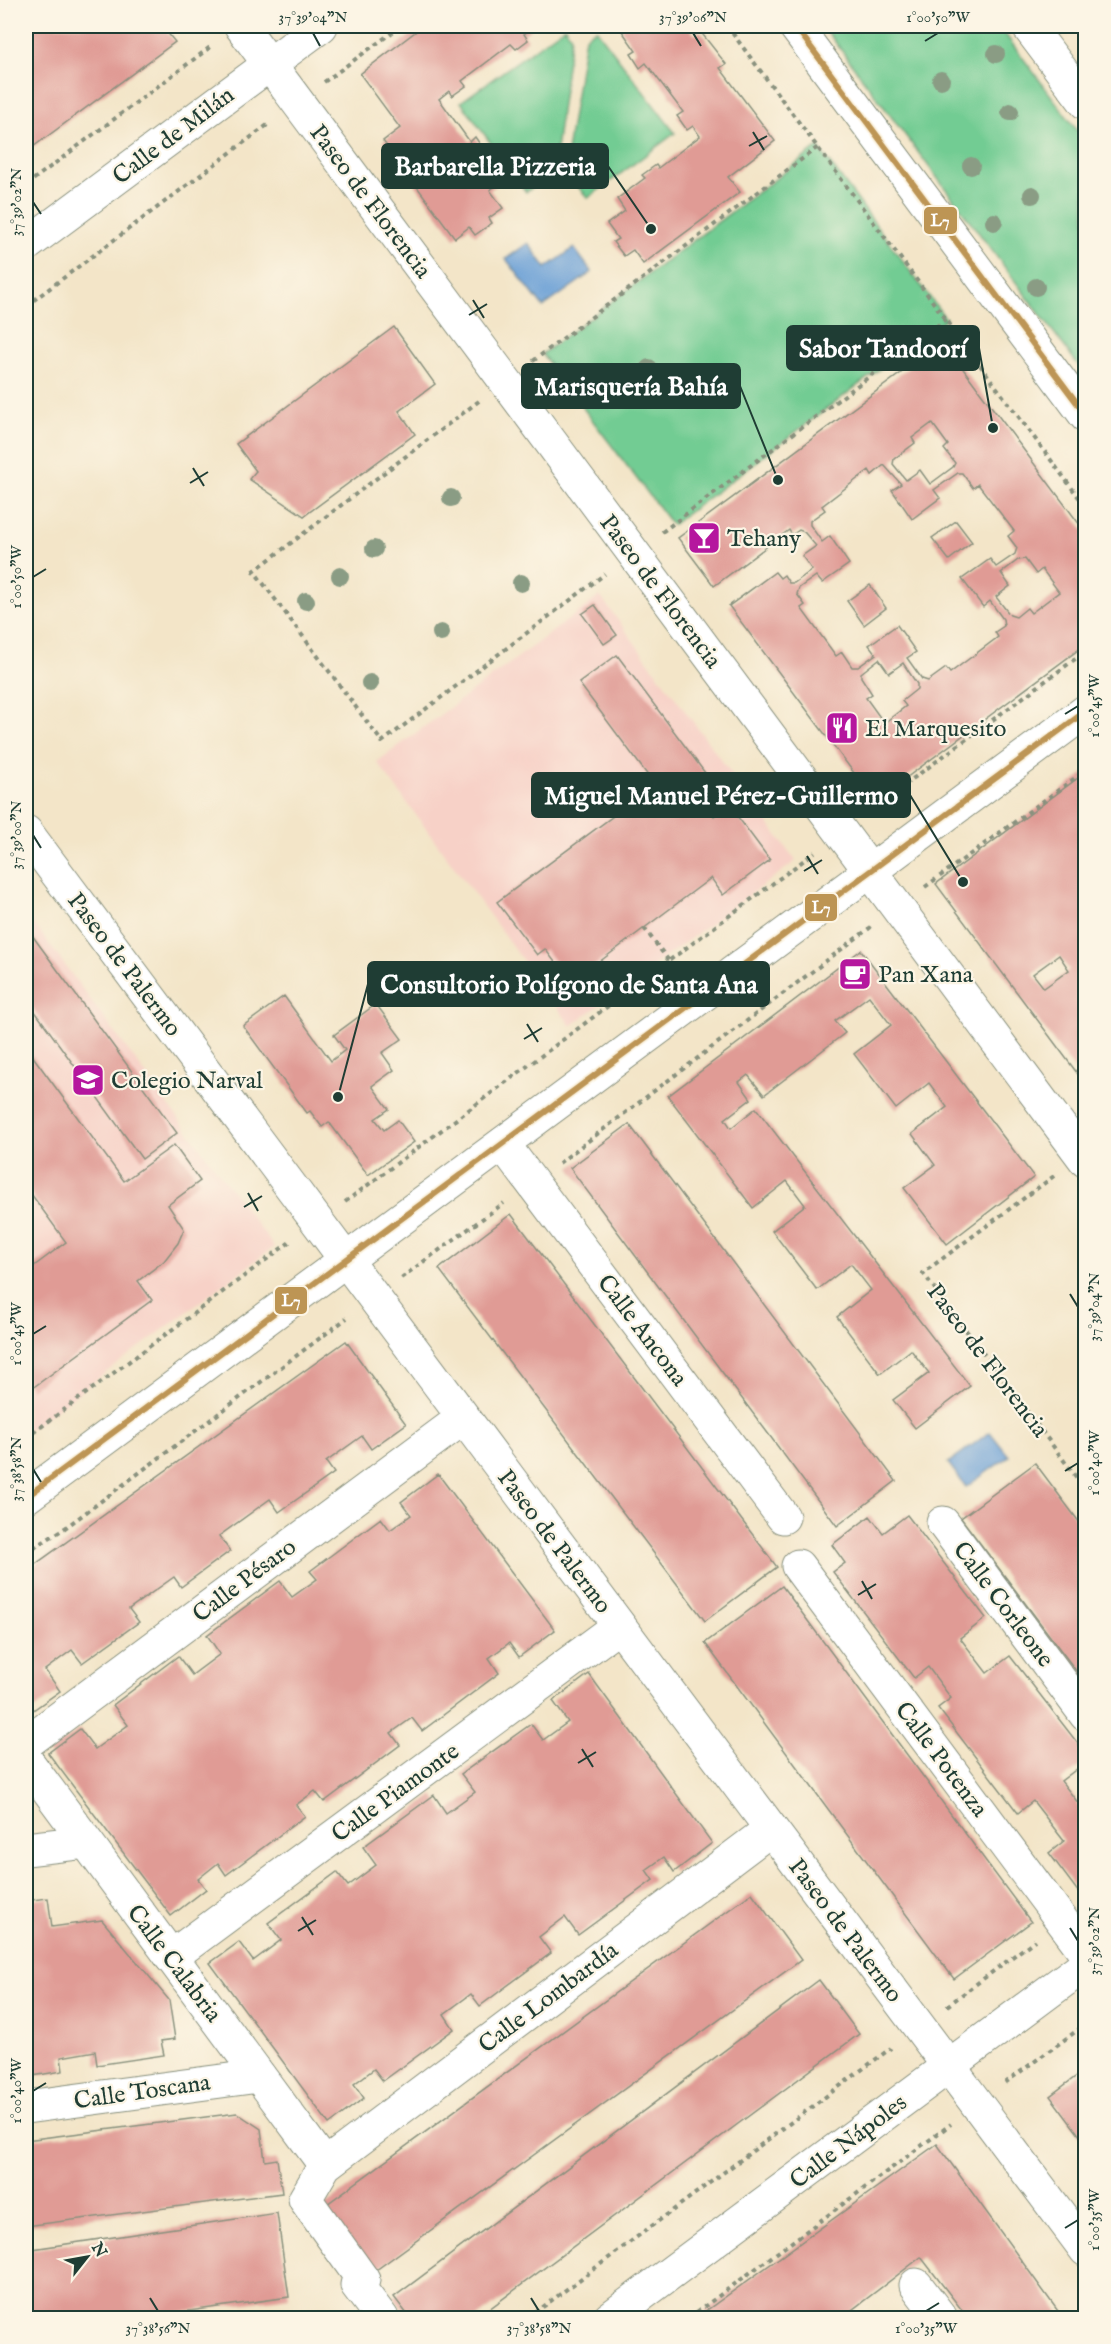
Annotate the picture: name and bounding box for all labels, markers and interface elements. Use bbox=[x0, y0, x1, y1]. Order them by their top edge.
text: 37°39'04"N bbox=[279, 8, 347, 27]
text: 37°39'06"N bbox=[659, 8, 727, 27]
text: 1°00'50"W bbox=[906, 8, 971, 27]
street label: Calle de Milán bbox=[107, 80, 241, 192]
street label: Paseo de Florencia bbox=[302, 119, 438, 286]
callout: Barbarella Pizzeria bbox=[382, 144, 608, 188]
text: Barbarella Pizzeria bbox=[394, 151, 597, 184]
text: 37°39'02"N bbox=[7, 168, 26, 236]
line badge: L7 bbox=[923, 206, 958, 235]
text: L7 bbox=[931, 212, 949, 232]
callout: Sabor Tandoorí bbox=[787, 326, 979, 370]
text: Sabor Tandoorí bbox=[799, 333, 969, 366]
callout: Marisquería Bahía bbox=[522, 364, 740, 408]
text: Marisquería Bahía bbox=[534, 371, 729, 404]
street label: Paseo de Florencia bbox=[592, 509, 728, 676]
bar icon: Tehany bbox=[686, 520, 722, 556]
place label: Tehany bbox=[727, 524, 801, 555]
text: 1°00'50"W bbox=[7, 544, 26, 609]
text: 1°00'45"W bbox=[1085, 673, 1104, 738]
restaurant icon: El Marquesito bbox=[824, 710, 860, 746]
place label: El Marquesito bbox=[865, 714, 1006, 745]
callout: Miguel Manuel Pérez-Guillermo bbox=[532, 773, 910, 817]
text: Miguel Manuel Pérez-Guillermo bbox=[544, 780, 898, 813]
text: 37°39'00"N bbox=[7, 801, 26, 869]
street label: Paseo de Palermo bbox=[60, 887, 188, 1043]
line badge: L7 bbox=[804, 893, 838, 922]
text: L7 bbox=[812, 899, 830, 919]
cafe icon: Pan Xana bbox=[837, 956, 873, 992]
place label: Pan Xana bbox=[878, 960, 974, 991]
callout: Consultorio Polígono de Santa Ana bbox=[368, 962, 769, 1006]
text: Consultorio Polígono de Santa Ana bbox=[380, 969, 758, 1002]
school or university icon: Colegio Narval bbox=[70, 1062, 106, 1098]
place label: Colegio Narval bbox=[111, 1066, 263, 1097]
street label: Calle Ancona bbox=[590, 1269, 694, 1393]
text: 37°39'04"N bbox=[1085, 1273, 1104, 1341]
street label: Paseo de Florencia bbox=[919, 1278, 1055, 1445]
line badge: L7 bbox=[274, 1286, 308, 1315]
text: L7 bbox=[282, 1292, 300, 1312]
text: 1°00'45"W bbox=[7, 1301, 26, 1366]
text: 1°00'40"W bbox=[1085, 1429, 1104, 1496]
text: 37°38'58"N bbox=[7, 1437, 26, 1501]
street label: Paseo de Palermo bbox=[490, 1464, 618, 1620]
street label: Calle Pésaro bbox=[187, 1532, 303, 1630]
street label: Calle Corleone bbox=[945, 1536, 1060, 1674]
street label: Calle Potenza bbox=[887, 1696, 995, 1824]
street label: Calle Piamonte bbox=[326, 1736, 466, 1850]
street label: Paseo de Palermo bbox=[781, 1853, 909, 2009]
street label: Calle Calabria bbox=[119, 1899, 229, 2029]
text: 37°39'02"N bbox=[1085, 1907, 1104, 1975]
street label: Calle Lombardía bbox=[473, 1935, 625, 2061]
text: 1°00'40"W bbox=[7, 2057, 26, 2124]
street label: Calle Toscana bbox=[72, 2067, 213, 2117]
street label: Calle Nápoles bbox=[784, 2088, 914, 2196]
text: 1°00'35"W bbox=[1085, 2188, 1104, 2251]
north arrow bbox=[57, 2227, 117, 2287]
text: N bbox=[85, 2238, 110, 2262]
text: 37°38'56"N bbox=[125, 2319, 191, 2338]
text: 37°38'58"N bbox=[507, 2319, 571, 2338]
text: 1°00'35"W bbox=[895, 2319, 958, 2338]

